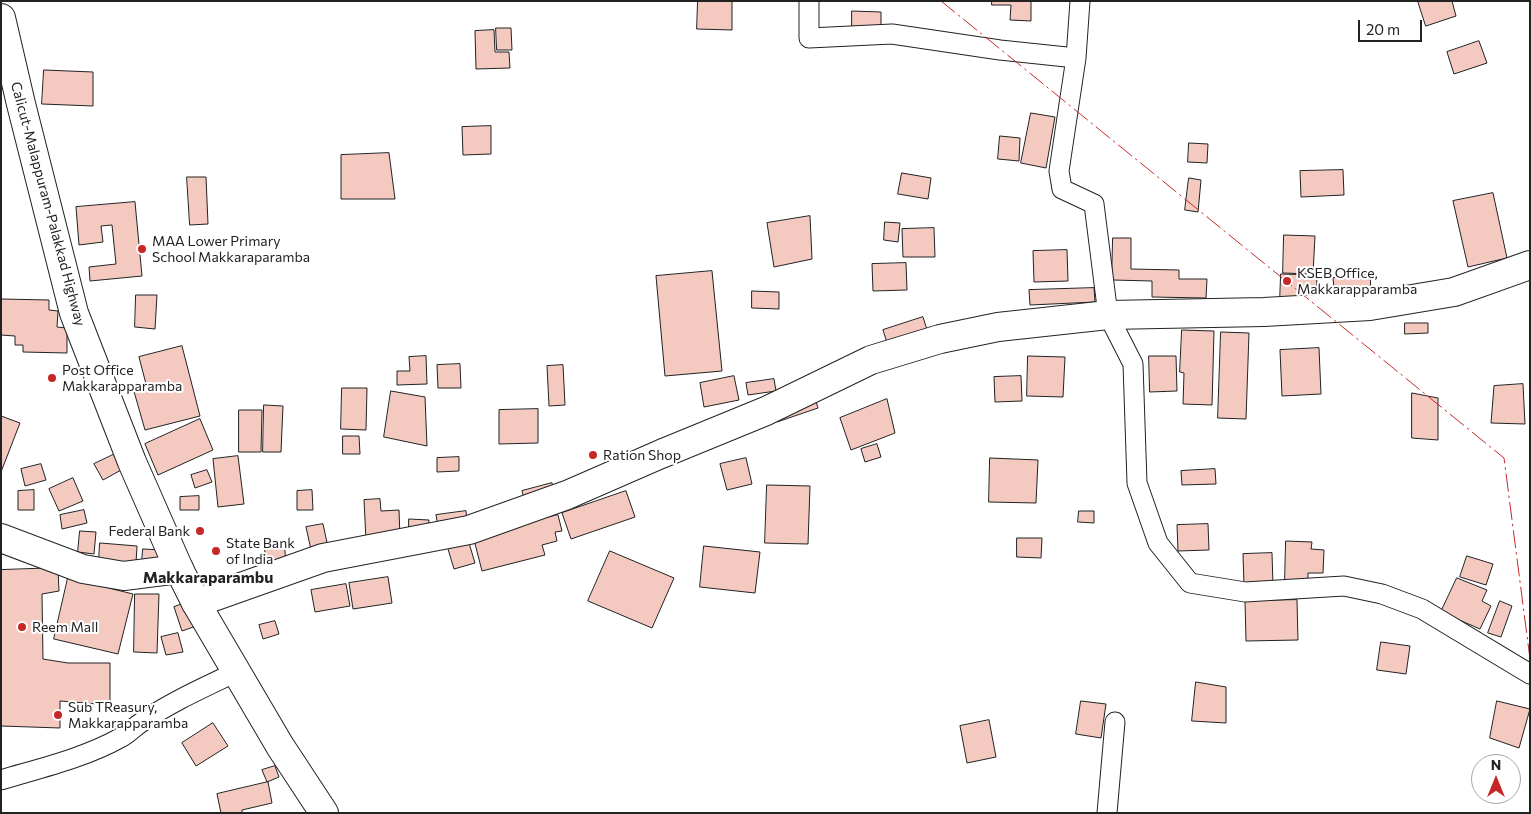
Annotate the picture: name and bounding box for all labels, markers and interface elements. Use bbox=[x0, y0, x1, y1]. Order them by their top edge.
scale bar bbox=[1361, 10, 1425, 42]
text: 20 m bbox=[1366, 20, 1400, 38]
street label: Calicut-Malappuram-Palakkad Highway bbox=[7, 80, 89, 328]
place label: MAA Lower Primary School Makkaraparamba bbox=[152, 233, 310, 266]
marker: MAA Lower Primary School Makkaraparamba bbox=[136, 243, 148, 255]
place label: KSEB Office, Makkarapparamba bbox=[1297, 265, 1417, 298]
marker: KSEB Office, Makkarapparamba bbox=[1281, 275, 1293, 287]
place label: Post Office Makkarapparamba bbox=[62, 362, 182, 394]
marker: Post Office Makkarapparamba bbox=[46, 372, 58, 384]
place label: Ration Shop bbox=[603, 447, 681, 463]
marker: Ration Shop bbox=[587, 449, 599, 461]
place label: Federal Bank bbox=[108, 523, 190, 539]
marker: Federal Bank bbox=[194, 525, 206, 537]
place label: State Bank of India bbox=[226, 535, 295, 568]
marker: State Bank of India bbox=[210, 545, 222, 557]
district label: Makkaraparambu bbox=[143, 568, 273, 588]
place label: Reem Mall bbox=[32, 619, 98, 635]
marker: Reem Mall bbox=[16, 621, 28, 633]
place label: Sub TReasury, Makkarapparamba bbox=[68, 699, 188, 732]
marker: Sub TReasury, Makkarapparamba bbox=[52, 709, 64, 721]
north arrow bbox=[1471, 754, 1521, 804]
text: N bbox=[1491, 756, 1501, 773]

